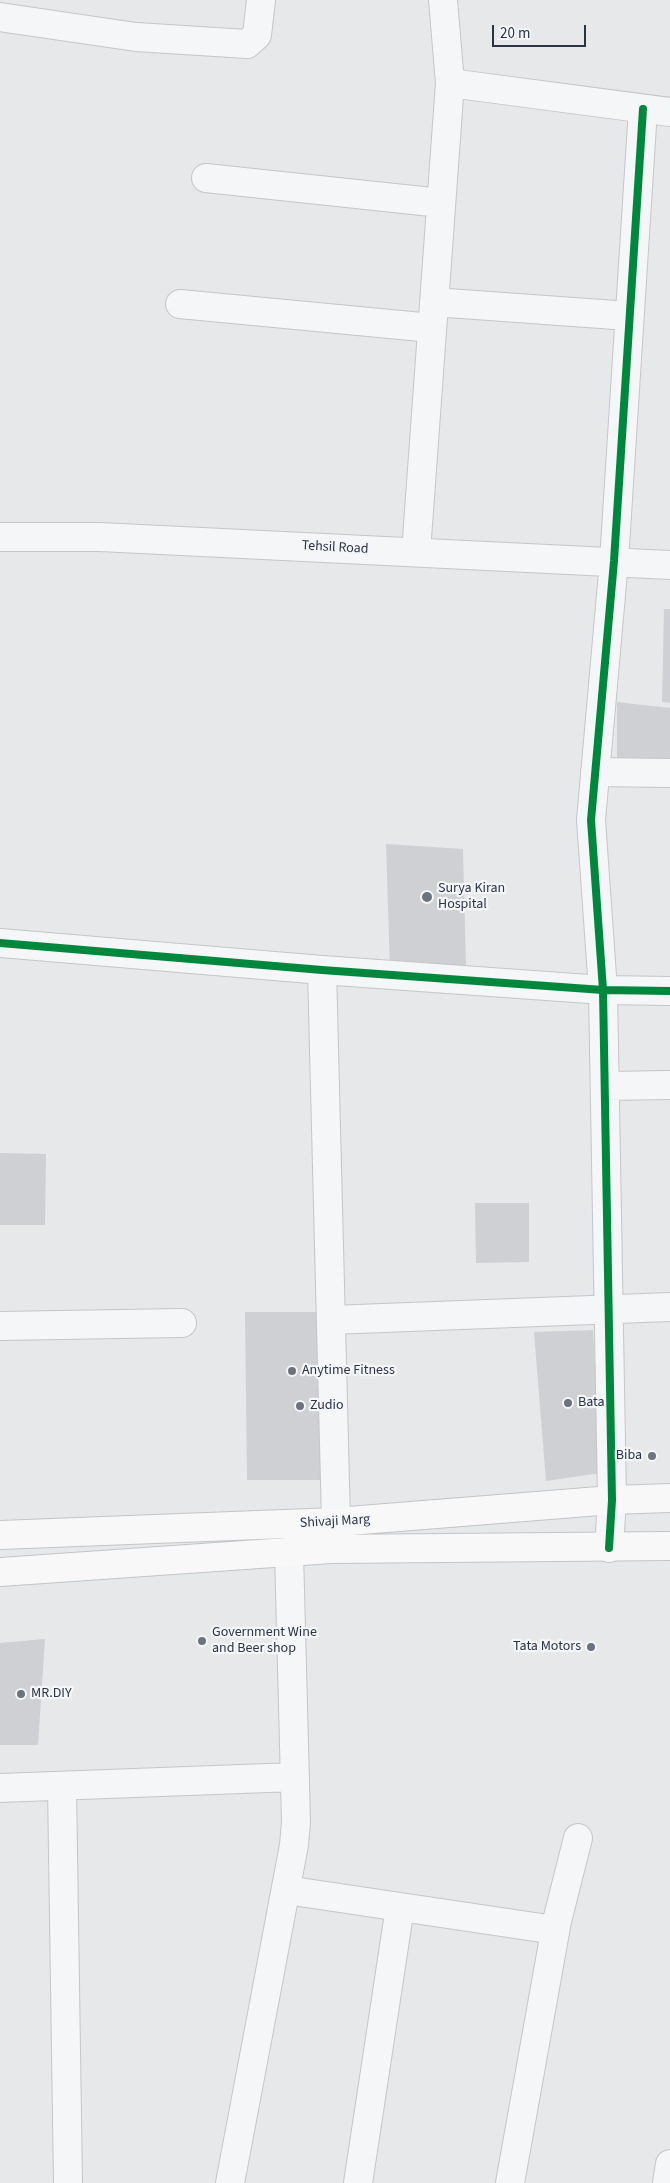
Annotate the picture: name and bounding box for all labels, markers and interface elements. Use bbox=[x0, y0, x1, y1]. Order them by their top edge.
scale bar bbox=[495, 15, 589, 47]
text: 20 m bbox=[500, 23, 530, 44]
street label: Tehsil Road bbox=[301, 538, 369, 558]
place label: Surya Kiran Hospital bbox=[438, 881, 505, 914]
marker: Surya Kiran Hospital bbox=[420, 890, 434, 904]
place label: Anytime Fitness bbox=[302, 1363, 395, 1379]
marker: Anytime Fitness bbox=[286, 1365, 298, 1377]
place label: Bata bbox=[578, 1395, 605, 1411]
marker: Bata bbox=[562, 1397, 574, 1409]
place label: Zudio bbox=[310, 1398, 344, 1414]
marker: Zudio bbox=[294, 1400, 306, 1412]
place label: Biba bbox=[616, 1448, 642, 1464]
marker: Biba bbox=[646, 1450, 658, 1462]
street label: Shivaji Marg bbox=[299, 1512, 371, 1532]
place label: Government Wine and Beer shop bbox=[212, 1625, 317, 1658]
marker: Government Wine and Beer shop bbox=[196, 1635, 208, 1647]
place label: Tata Motors bbox=[513, 1639, 581, 1655]
marker: Tata Motors bbox=[585, 1641, 597, 1653]
place label: MR.DIY bbox=[31, 1686, 72, 1702]
marker: MR.DIY bbox=[15, 1688, 27, 1700]

